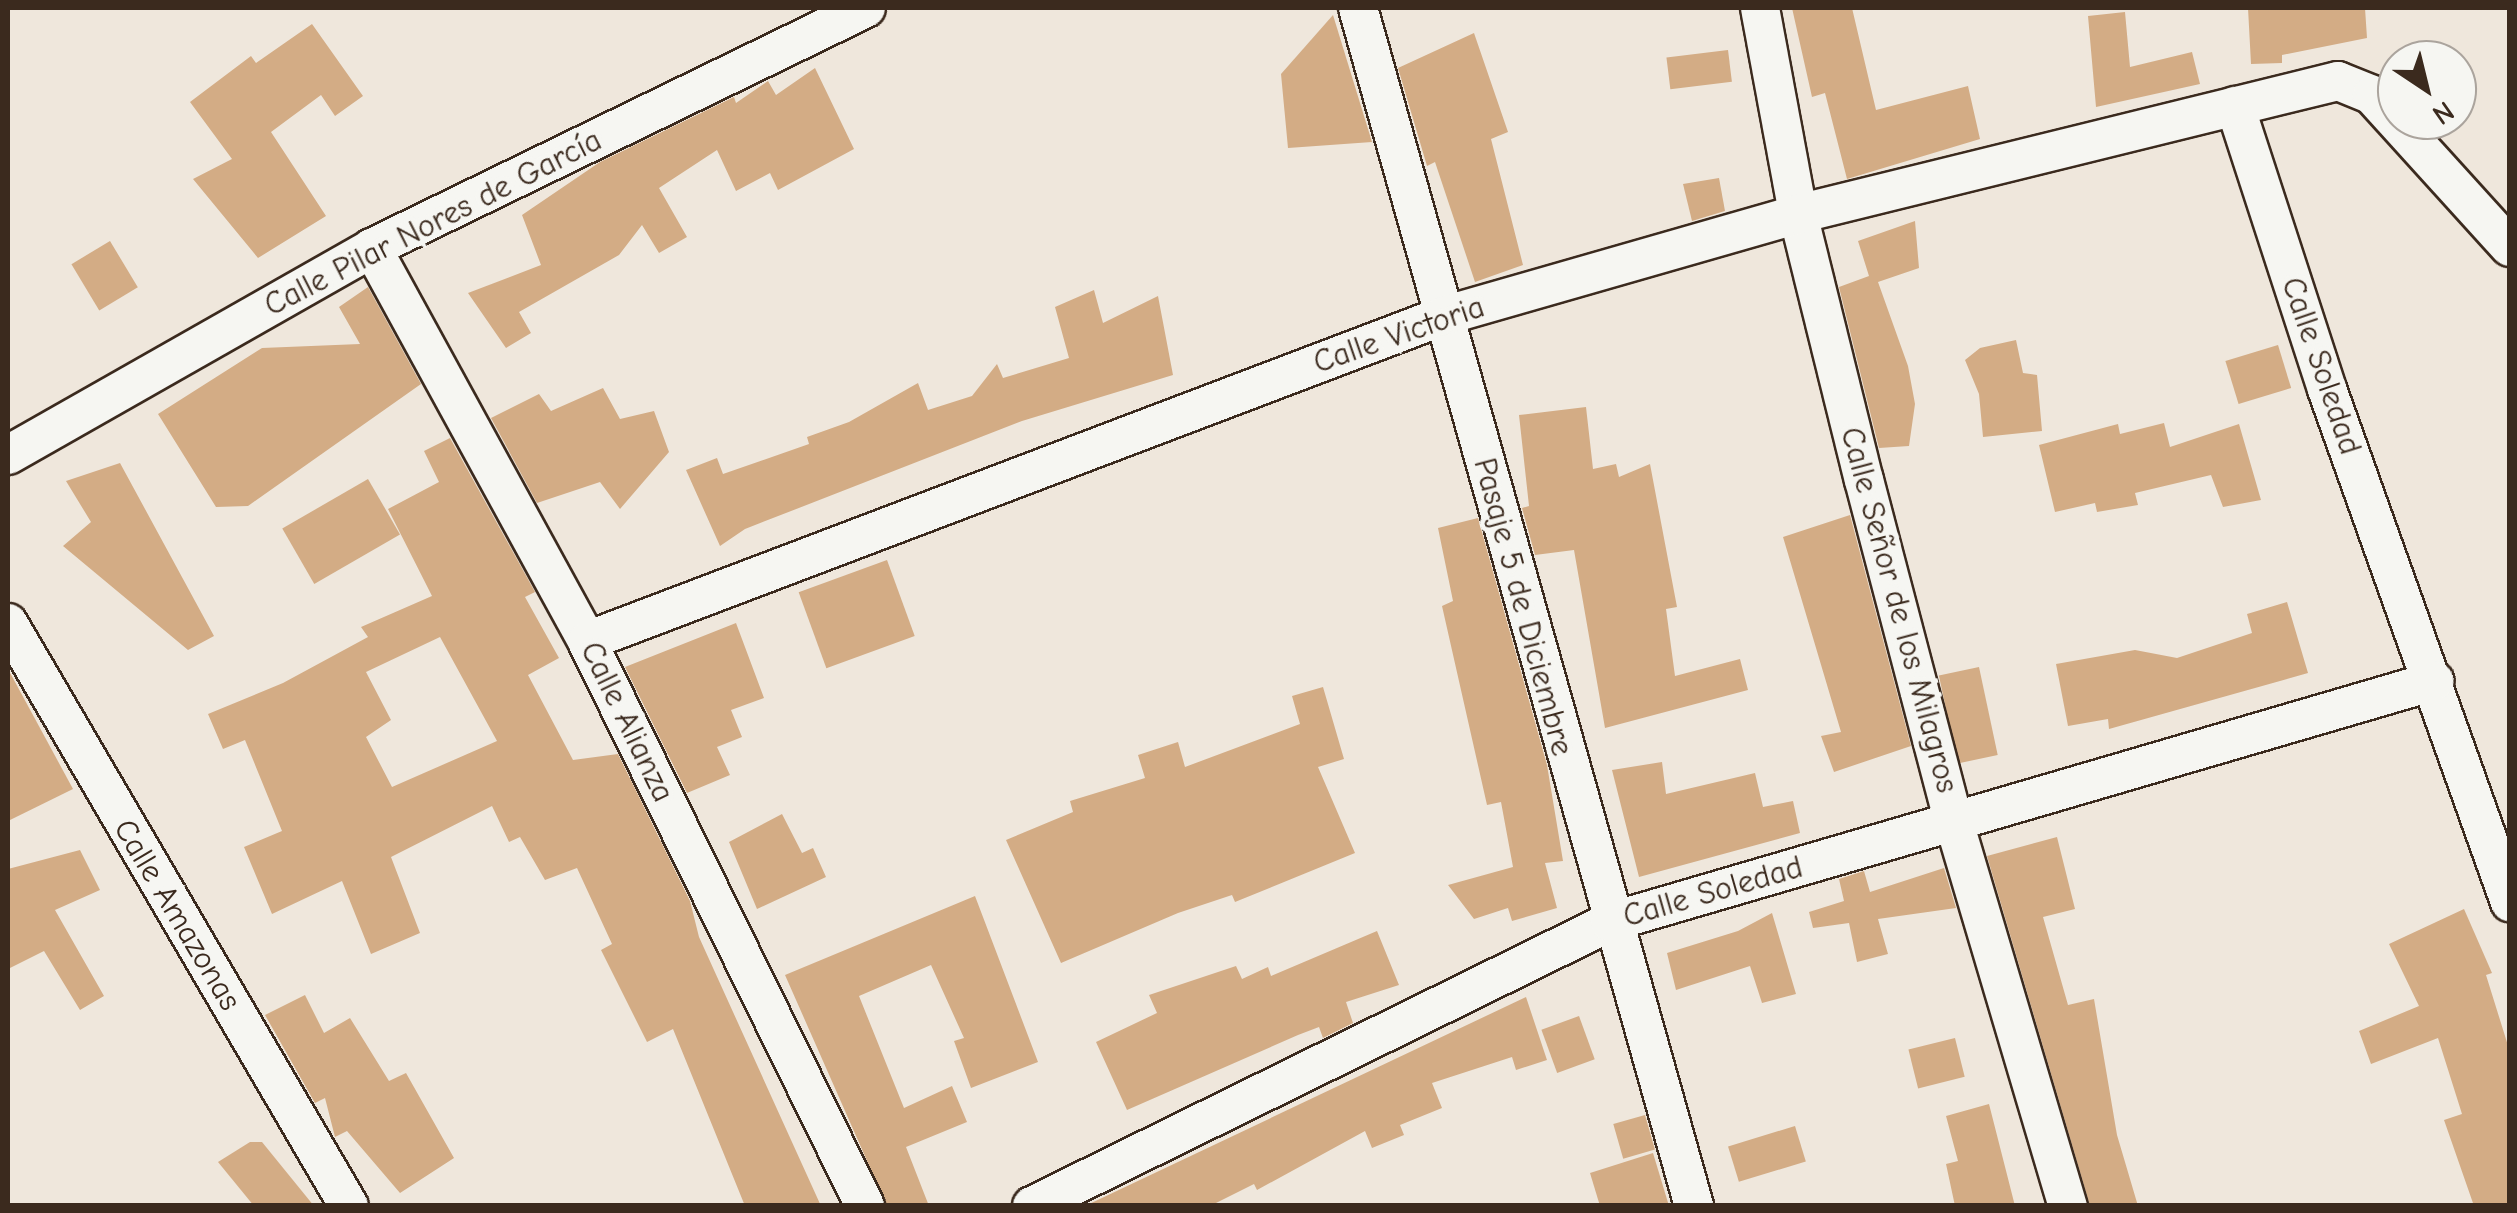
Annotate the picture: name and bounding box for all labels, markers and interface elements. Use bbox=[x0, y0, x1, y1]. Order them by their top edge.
north arrow bbox=[2377, 40, 2477, 140]
text: N bbox=[2426, 95, 2460, 131]
street label: Calle Pilar Nores de García bbox=[258, 121, 608, 325]
street label: Calle Soledad bbox=[2273, 272, 2369, 460]
street label: Calle Victoria bbox=[1308, 288, 1490, 382]
street label: Calle Señor de los Milagros bbox=[1832, 423, 1966, 797]
street label: Pasaje 5 de Diciembre bbox=[1465, 454, 1581, 760]
street label: Calle Alianza bbox=[572, 636, 682, 808]
street label: Calle Amazonas bbox=[105, 813, 249, 1017]
street label: Calle Soledad bbox=[1619, 848, 1807, 936]

